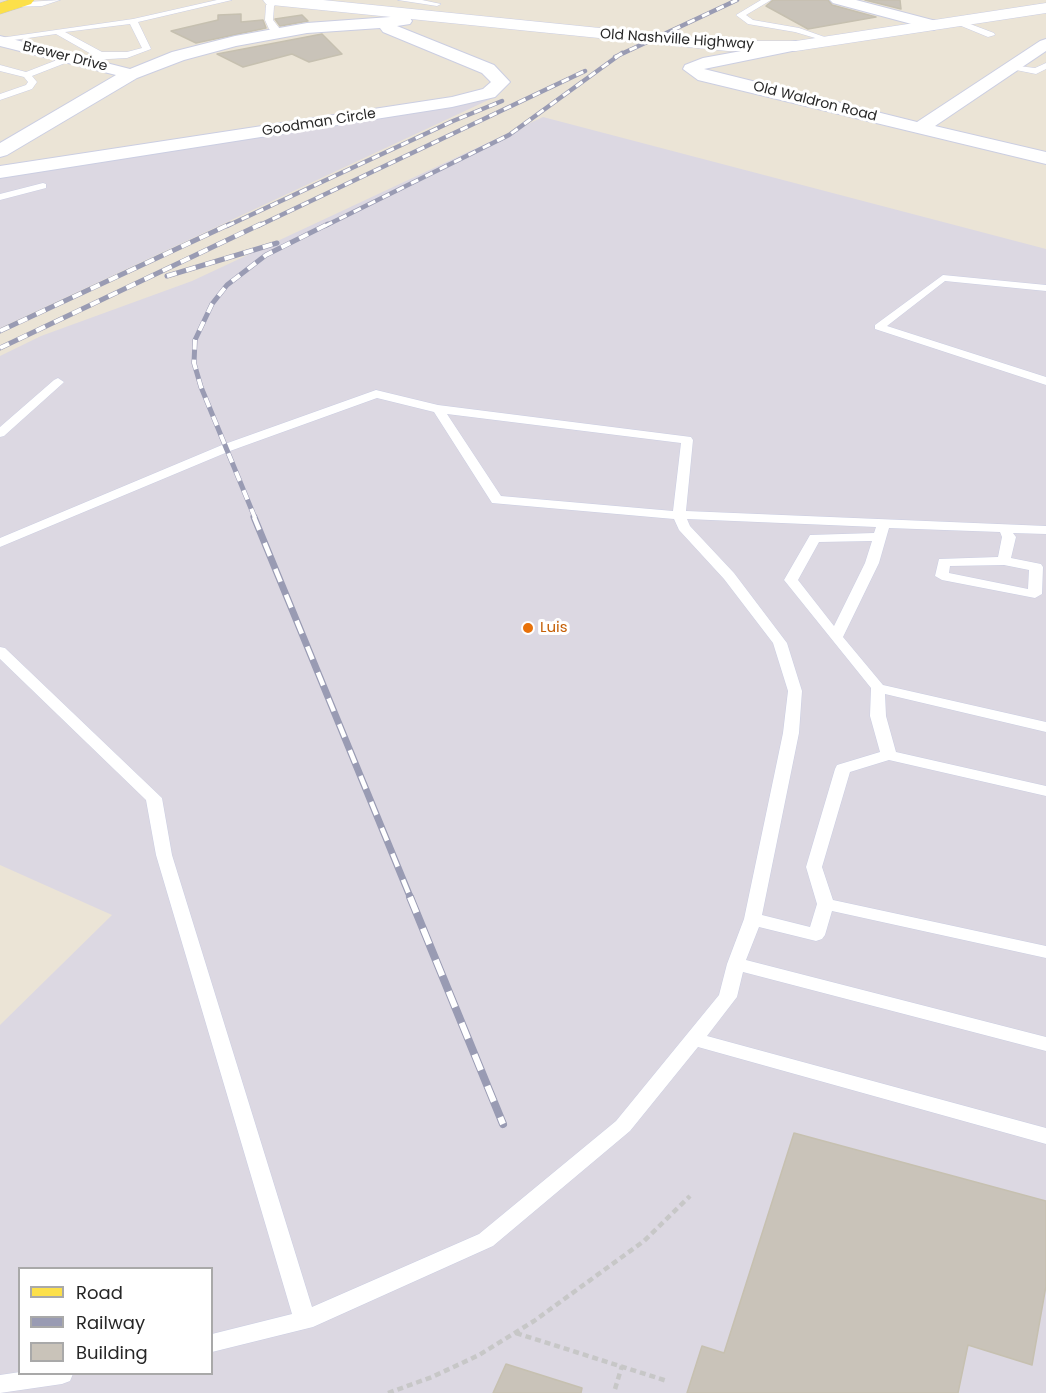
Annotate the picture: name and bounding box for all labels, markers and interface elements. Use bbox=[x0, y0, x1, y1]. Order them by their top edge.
street label: Old Nashville Highway bbox=[599, 26, 755, 54]
street label: Brewer Drive bbox=[21, 38, 109, 76]
street label: Old Waldron Road bbox=[751, 78, 879, 126]
street label: Goodman Circle bbox=[261, 106, 377, 140]
place label: Luis bbox=[540, 619, 568, 637]
marker: Luis bbox=[521, 621, 535, 635]
legend bbox=[18, 1267, 213, 1375]
text: Road bbox=[76, 1280, 123, 1305]
text: Railway bbox=[76, 1310, 145, 1335]
text: Building bbox=[76, 1340, 148, 1365]

